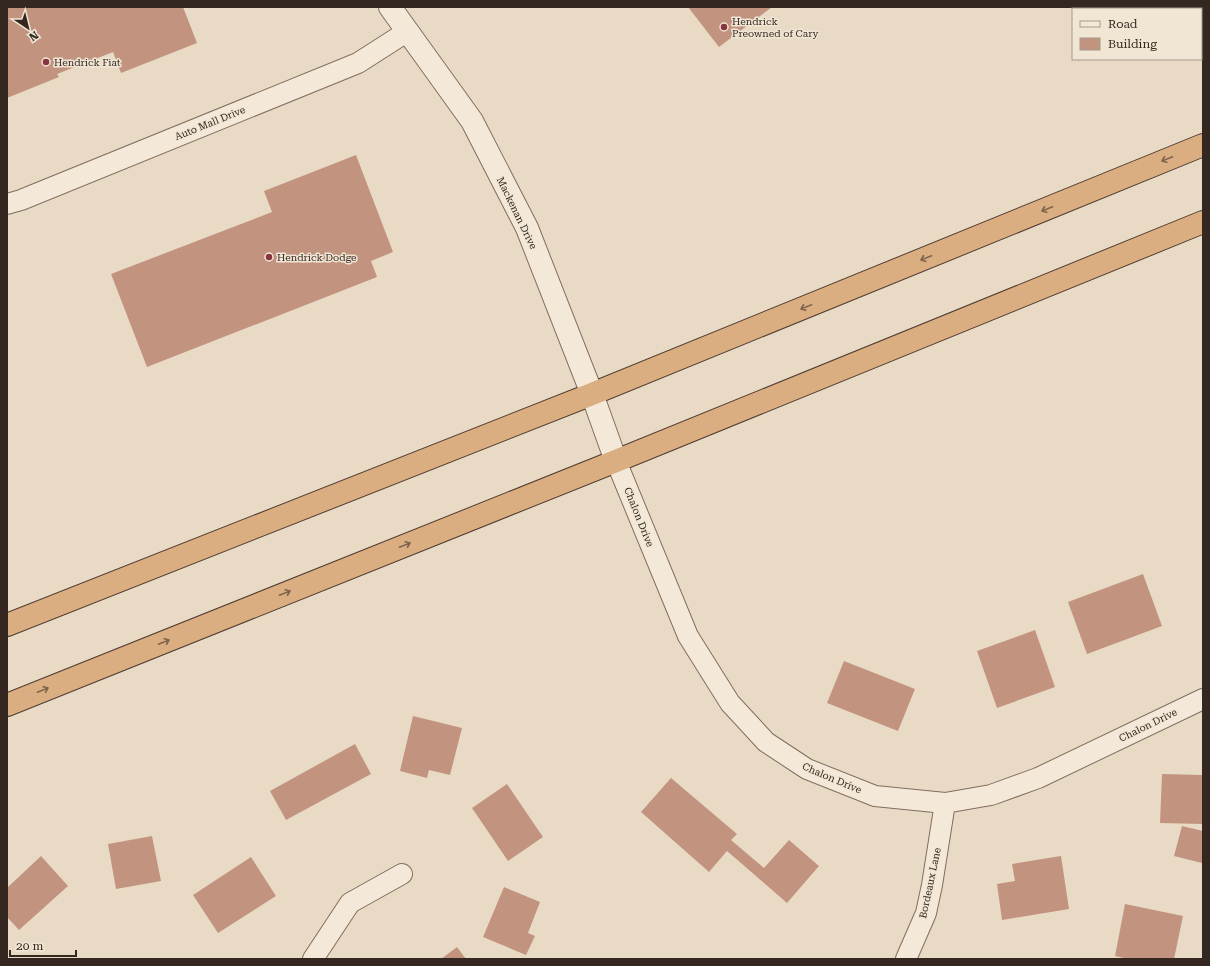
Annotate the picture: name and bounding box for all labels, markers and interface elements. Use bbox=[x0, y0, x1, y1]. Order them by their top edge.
north arrow bbox=[8, 8, 48, 48]
legend bbox=[1072, 8, 1202, 60]
place label: Hendrick Preowned of Cary bbox=[732, 16, 818, 39]
text: Road bbox=[1108, 17, 1138, 31]
marker: Hendrick Preowned of Cary bbox=[719, 22, 729, 32]
text: N bbox=[26, 28, 41, 44]
text: Building bbox=[1108, 37, 1157, 51]
marker: Hendrick Fiat bbox=[41, 57, 51, 67]
place label: Hendrick Fiat bbox=[54, 57, 121, 68]
street label: Auto Mall Drive bbox=[173, 104, 247, 142]
one-way arrow bbox=[1161, 156, 1173, 164]
street label: Mackenan Drive bbox=[495, 175, 539, 251]
one-way arrow bbox=[1041, 205, 1053, 213]
marker: Hendrick Dodge bbox=[264, 252, 274, 262]
place label: Hendrick Dodge bbox=[277, 252, 357, 263]
one-way arrow bbox=[921, 254, 933, 262]
one-way arrow bbox=[800, 303, 812, 311]
street label: Chalon Drive bbox=[622, 486, 656, 549]
one-way arrow bbox=[399, 541, 411, 549]
one-way arrow bbox=[278, 589, 290, 597]
one-way arrow bbox=[157, 637, 169, 645]
one-way arrow bbox=[37, 686, 49, 693]
street label: Chalon Drive bbox=[1117, 706, 1179, 744]
street label: Chalon Drive bbox=[801, 761, 864, 796]
street label: Bordeaux Lane bbox=[917, 846, 943, 920]
scale bar bbox=[10, 932, 76, 958]
text: 20 m bbox=[16, 939, 43, 953]

